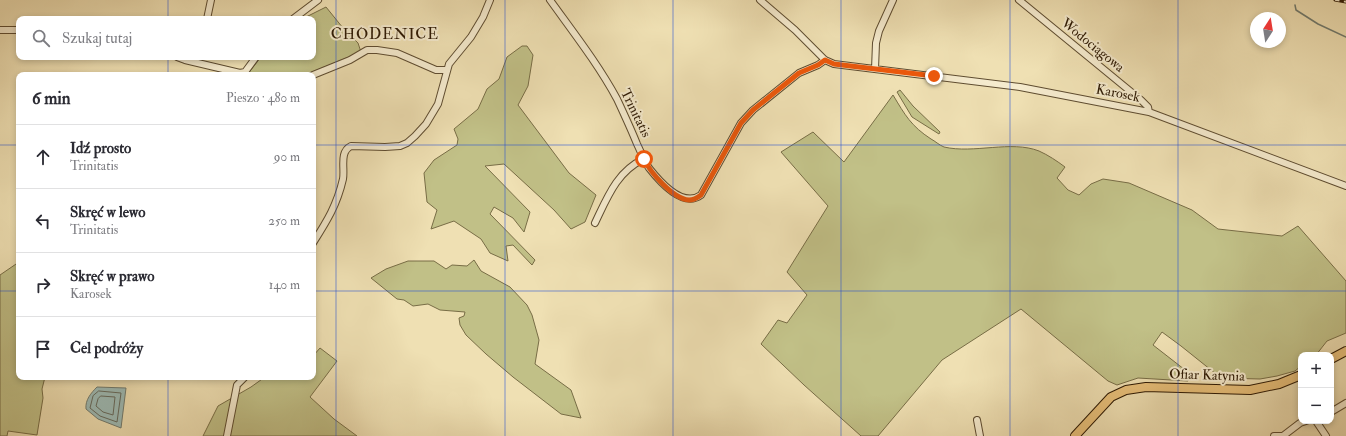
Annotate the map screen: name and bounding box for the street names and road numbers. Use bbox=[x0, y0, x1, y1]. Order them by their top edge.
street label: Wodociągowa bbox=[1057, 14, 1128, 76]
street label: Karosek bbox=[1094, 80, 1142, 106]
street label: Trinitatis bbox=[617, 86, 655, 140]
street label: Ofiar Katynia bbox=[1169, 365, 1245, 386]

